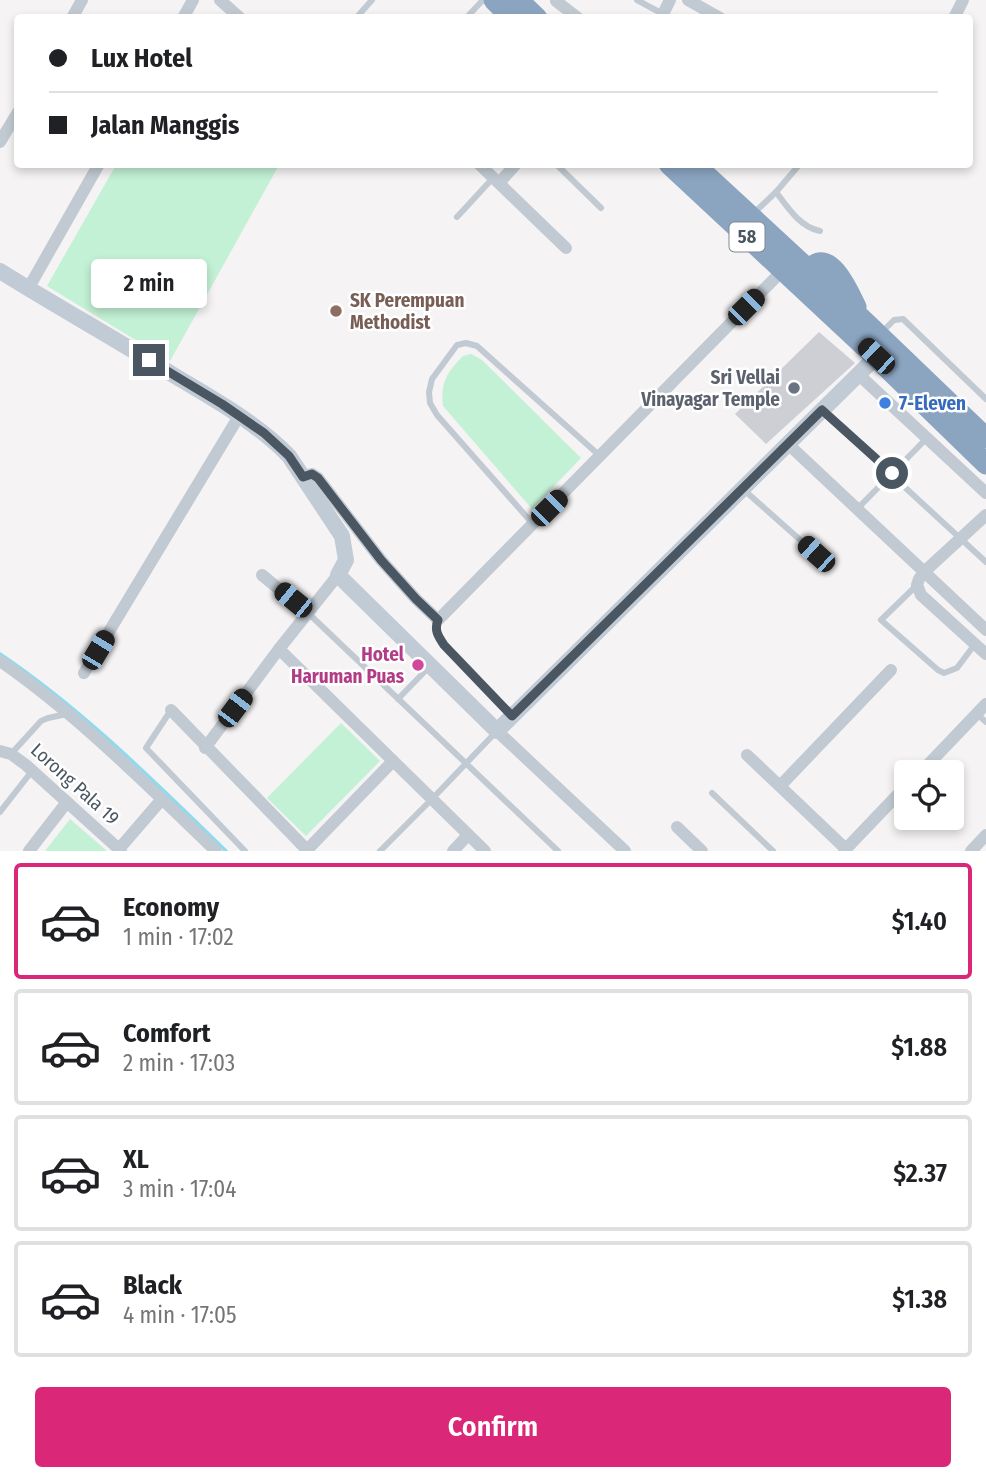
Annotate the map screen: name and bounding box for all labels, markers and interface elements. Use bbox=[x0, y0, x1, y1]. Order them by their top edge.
text: Lux Hotel bbox=[91, 43, 192, 74]
text: Jalan Manggis bbox=[91, 110, 239, 141]
road number: 58 bbox=[730, 222, 764, 251]
callout: 2 min bbox=[91, 258, 207, 308]
text: 2 min bbox=[123, 269, 175, 297]
car bbox=[724, 285, 769, 329]
place label: SK Perempuan Methodist bbox=[350, 289, 464, 334]
marker: SK Perempuan Methodist bbox=[328, 303, 344, 319]
car bbox=[854, 334, 899, 378]
route end bbox=[133, 344, 165, 376]
place label: Sri Vellai Vinayagar Temple bbox=[640, 366, 780, 411]
marker: Sri Vellai Vinayagar Temple bbox=[786, 380, 802, 396]
place label: 7-Eleven bbox=[899, 392, 966, 415]
marker: 7-Eleven bbox=[877, 395, 893, 411]
route start bbox=[876, 457, 908, 489]
car bbox=[527, 486, 572, 530]
car bbox=[794, 532, 839, 576]
car bbox=[271, 579, 316, 621]
car bbox=[79, 627, 118, 673]
place label: Hotel Haruman Puas bbox=[291, 643, 405, 688]
marker: Hotel Haruman Puas bbox=[410, 657, 426, 673]
car bbox=[214, 685, 257, 731]
street label: Lorong Pala 19 bbox=[26, 738, 124, 830]
map controls bbox=[894, 760, 964, 830]
button: locate bbox=[894, 760, 964, 830]
icon: car bbox=[39, 890, 102, 953]
text: Economy bbox=[123, 892, 219, 923]
text: $1.40 bbox=[892, 906, 947, 937]
text: 1 min · 17:02 bbox=[123, 923, 234, 951]
icon: car bbox=[39, 1016, 102, 1079]
text: Comfort bbox=[123, 1018, 211, 1049]
text: $1.88 bbox=[891, 1032, 947, 1063]
text: 2 min · 17:03 bbox=[123, 1049, 235, 1077]
icon: car bbox=[39, 1142, 102, 1205]
text: XL bbox=[123, 1144, 149, 1175]
text: $2.37 bbox=[893, 1158, 947, 1189]
text: 3 min · 17:04 bbox=[123, 1175, 236, 1203]
icon: car bbox=[39, 1268, 102, 1331]
text: Black bbox=[123, 1270, 182, 1301]
text: $1.38 bbox=[892, 1284, 947, 1315]
text: 4 min · 17:05 bbox=[123, 1301, 237, 1329]
button: Confirm bbox=[35, 1387, 951, 1467]

